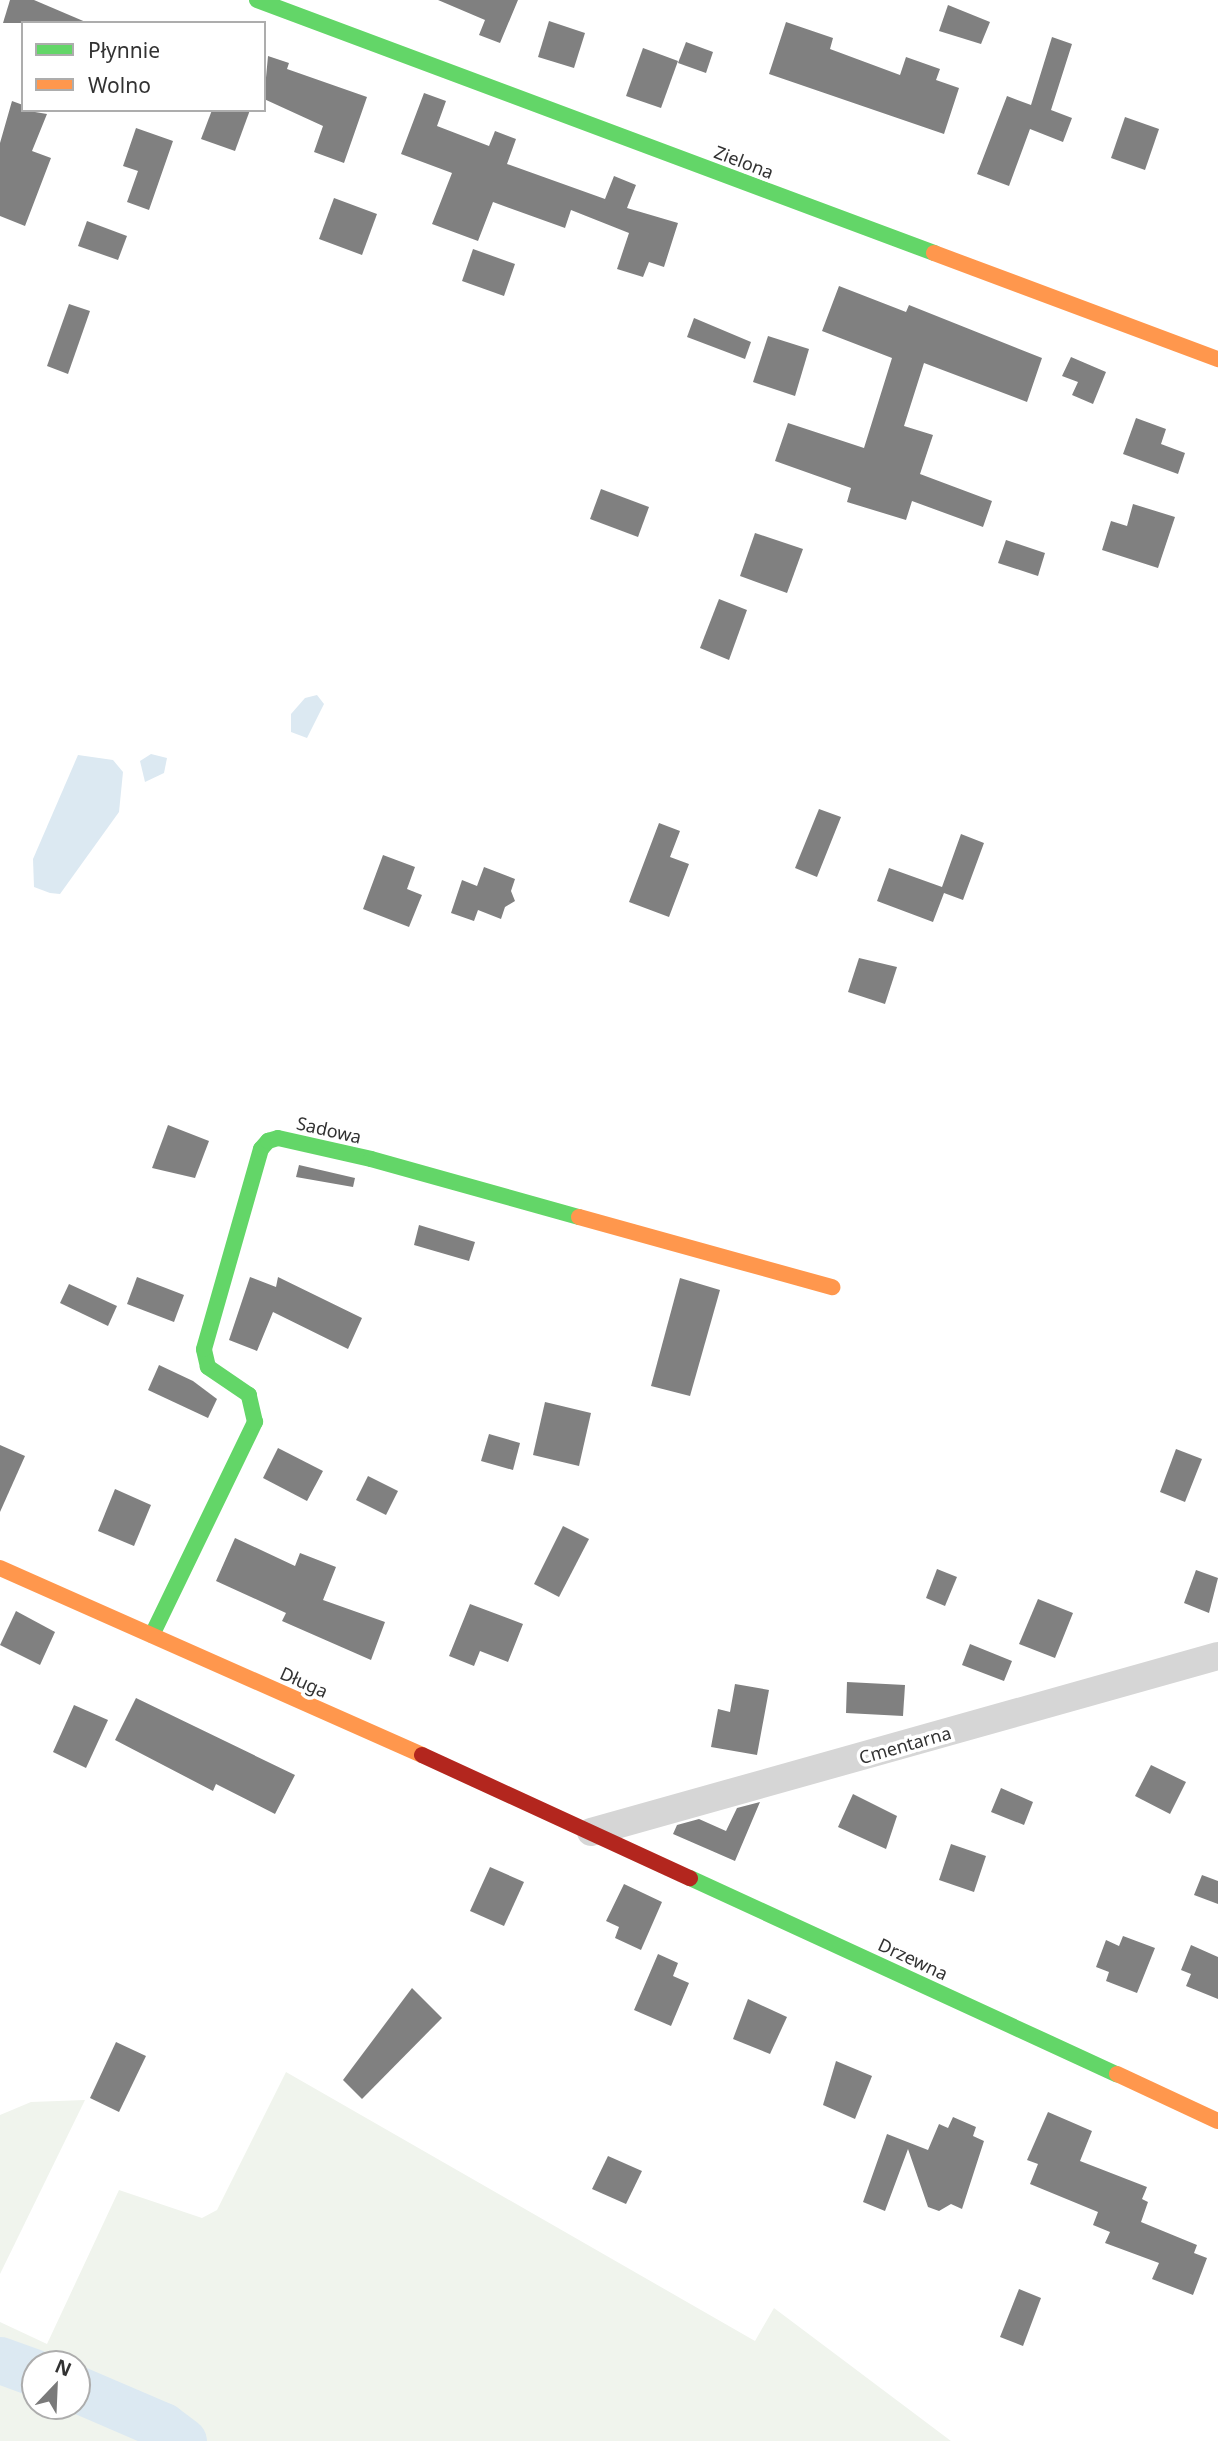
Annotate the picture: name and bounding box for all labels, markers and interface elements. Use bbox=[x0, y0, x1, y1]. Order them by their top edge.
legend bbox=[21, 21, 266, 112]
text: Płynnie bbox=[88, 36, 160, 64]
text: Wolno bbox=[88, 71, 151, 99]
street label: Zielona bbox=[711, 141, 777, 183]
street label: Sadowa bbox=[295, 1112, 363, 1148]
street label: Długa bbox=[277, 1662, 331, 1702]
street label: Cmentarna bbox=[856, 1722, 954, 1768]
street label: Drzewna bbox=[875, 1934, 951, 1984]
north arrow bbox=[21, 2350, 91, 2420]
text: N bbox=[51, 2353, 76, 2382]

